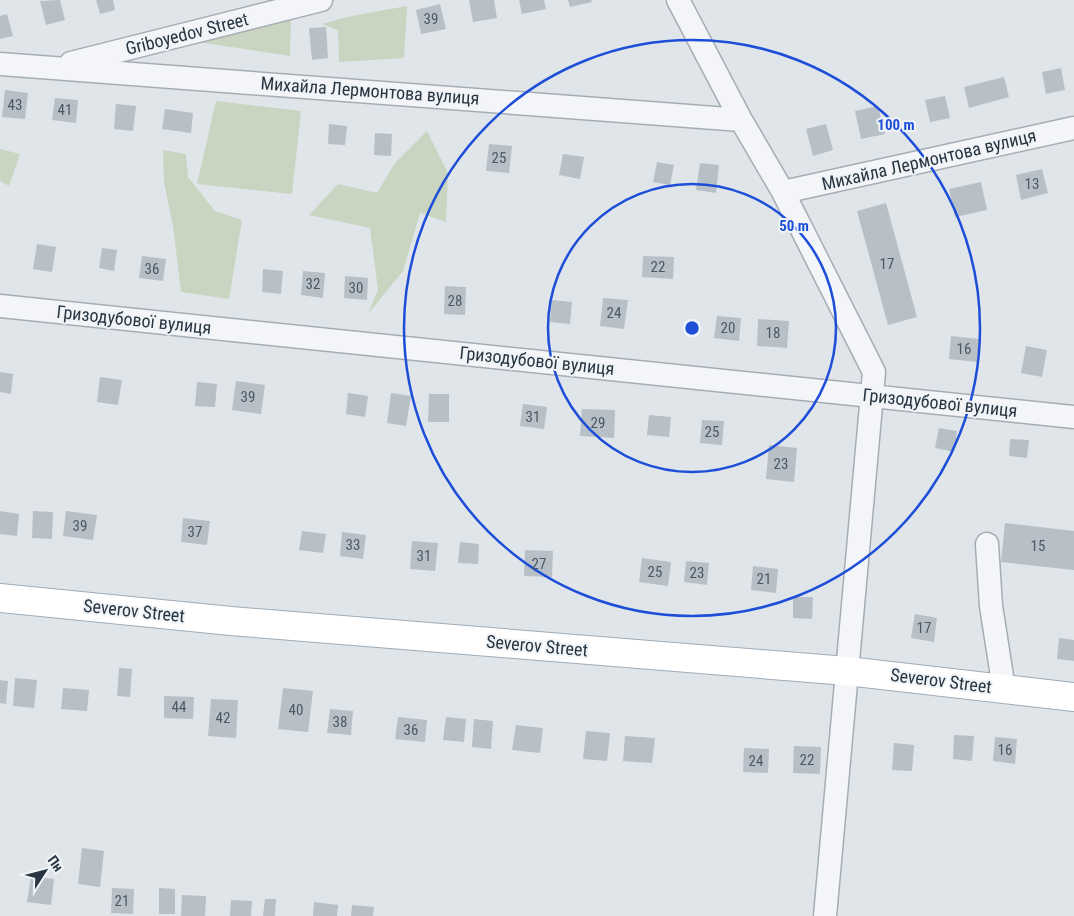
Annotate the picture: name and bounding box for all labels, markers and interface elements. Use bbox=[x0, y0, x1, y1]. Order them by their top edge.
street label: Griboyedov Street bbox=[123, 8, 250, 59]
house number: 39 bbox=[424, 10, 438, 28]
street label: Михайла Лермонтова вулиця bbox=[260, 72, 480, 109]
house number: 43 bbox=[8, 96, 22, 114]
house number: 41 bbox=[58, 101, 72, 119]
text: 100 m bbox=[877, 116, 915, 134]
street label: Михайла Лермонтова вулиця bbox=[820, 125, 1038, 194]
house number: 25 bbox=[492, 149, 506, 167]
house number: 13 bbox=[1025, 175, 1039, 193]
text: 50 m bbox=[779, 217, 809, 235]
house number: 17 bbox=[880, 255, 894, 273]
house number: 22 bbox=[651, 258, 665, 276]
house number: 36 bbox=[145, 260, 159, 278]
house number: 32 bbox=[306, 275, 320, 293]
house number: 30 bbox=[349, 279, 363, 297]
house number: 28 bbox=[448, 292, 462, 310]
street label: Гризодубової вулиця bbox=[56, 301, 212, 338]
house number: 24 bbox=[607, 304, 621, 322]
centre of rings bbox=[683, 319, 701, 337]
house number: 20 bbox=[721, 319, 735, 337]
house number: 18 bbox=[766, 324, 780, 342]
house number: 16 bbox=[957, 340, 971, 358]
street label: Гризодубової вулиця bbox=[459, 342, 615, 379]
street label: Гризодубової вулиця bbox=[862, 384, 1018, 421]
house number: 39 bbox=[241, 388, 255, 406]
house number: 31 bbox=[526, 408, 540, 426]
house number: 29 bbox=[591, 414, 605, 432]
house number: 25 bbox=[705, 423, 719, 441]
house number: 23 bbox=[774, 455, 788, 473]
house number: 39 bbox=[73, 517, 87, 535]
house number: 37 bbox=[188, 523, 202, 541]
house number: 33 bbox=[346, 536, 360, 554]
house number: 15 bbox=[1031, 537, 1045, 555]
house number: 31 bbox=[417, 547, 431, 565]
house number: 27 bbox=[532, 555, 546, 573]
house number: 25 bbox=[648, 563, 662, 581]
house number: 23 bbox=[690, 564, 704, 582]
house number: 21 bbox=[757, 570, 771, 588]
street label: Severov Street bbox=[82, 595, 186, 626]
house number: 17 bbox=[917, 619, 931, 637]
street label: Severov Street bbox=[485, 631, 589, 660]
street label: Severov Street bbox=[889, 664, 993, 697]
house number: 44 bbox=[172, 698, 186, 716]
house number: 40 bbox=[289, 701, 303, 719]
house number: 42 bbox=[216, 709, 230, 727]
house number: 38 bbox=[333, 713, 347, 731]
house number: 36 bbox=[404, 721, 418, 739]
house number: 16 bbox=[998, 741, 1012, 759]
house number: 22 bbox=[800, 751, 814, 769]
house number: 24 bbox=[749, 752, 763, 770]
north arrow bbox=[20, 846, 70, 896]
text: Пн bbox=[44, 852, 67, 874]
house number: 21 bbox=[115, 892, 129, 910]

